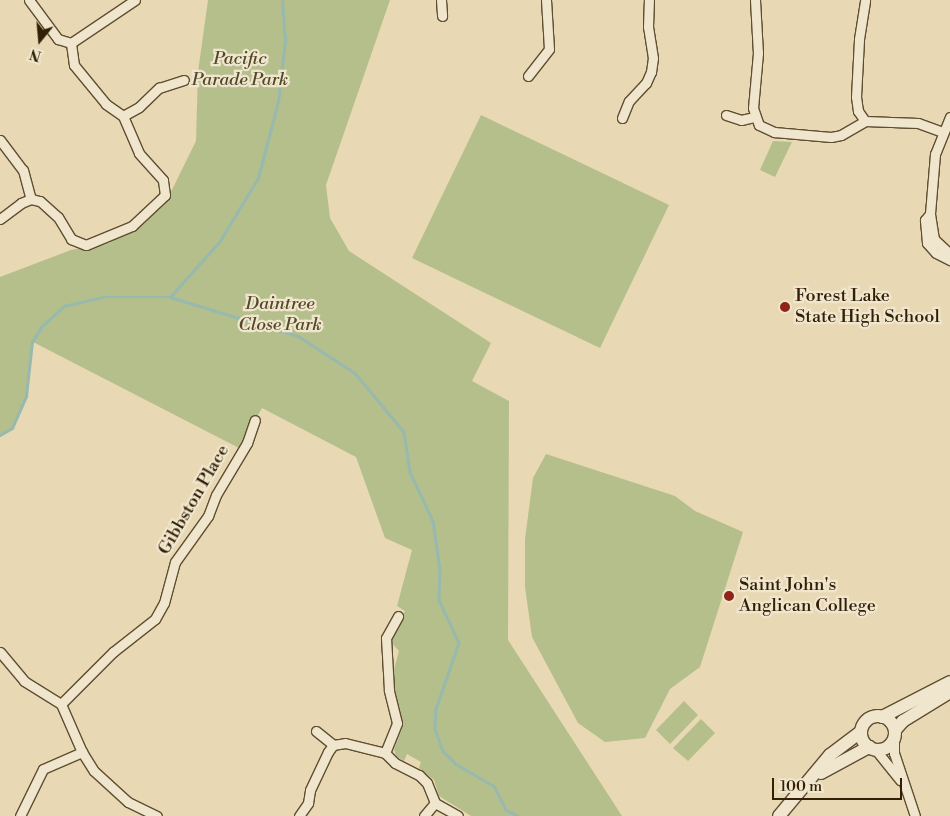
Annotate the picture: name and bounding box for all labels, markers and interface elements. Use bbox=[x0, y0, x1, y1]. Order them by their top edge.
north arrow bbox=[15, 15, 65, 65]
text: N bbox=[28, 44, 44, 65]
park label: Pacific Parade Park bbox=[192, 49, 288, 92]
place label: Forest Lake State High School bbox=[795, 286, 940, 328]
park label: Daintree Close Park bbox=[238, 294, 322, 336]
marker: Forest Lake State High School bbox=[779, 301, 791, 313]
street label: Gibbston Place bbox=[154, 441, 234, 559]
place label: Saint John's Anglican College bbox=[739, 575, 876, 618]
marker: Saint John's Anglican College bbox=[723, 590, 735, 602]
scale bar bbox=[775, 768, 905, 800]
text: 100 m bbox=[780, 777, 822, 796]

